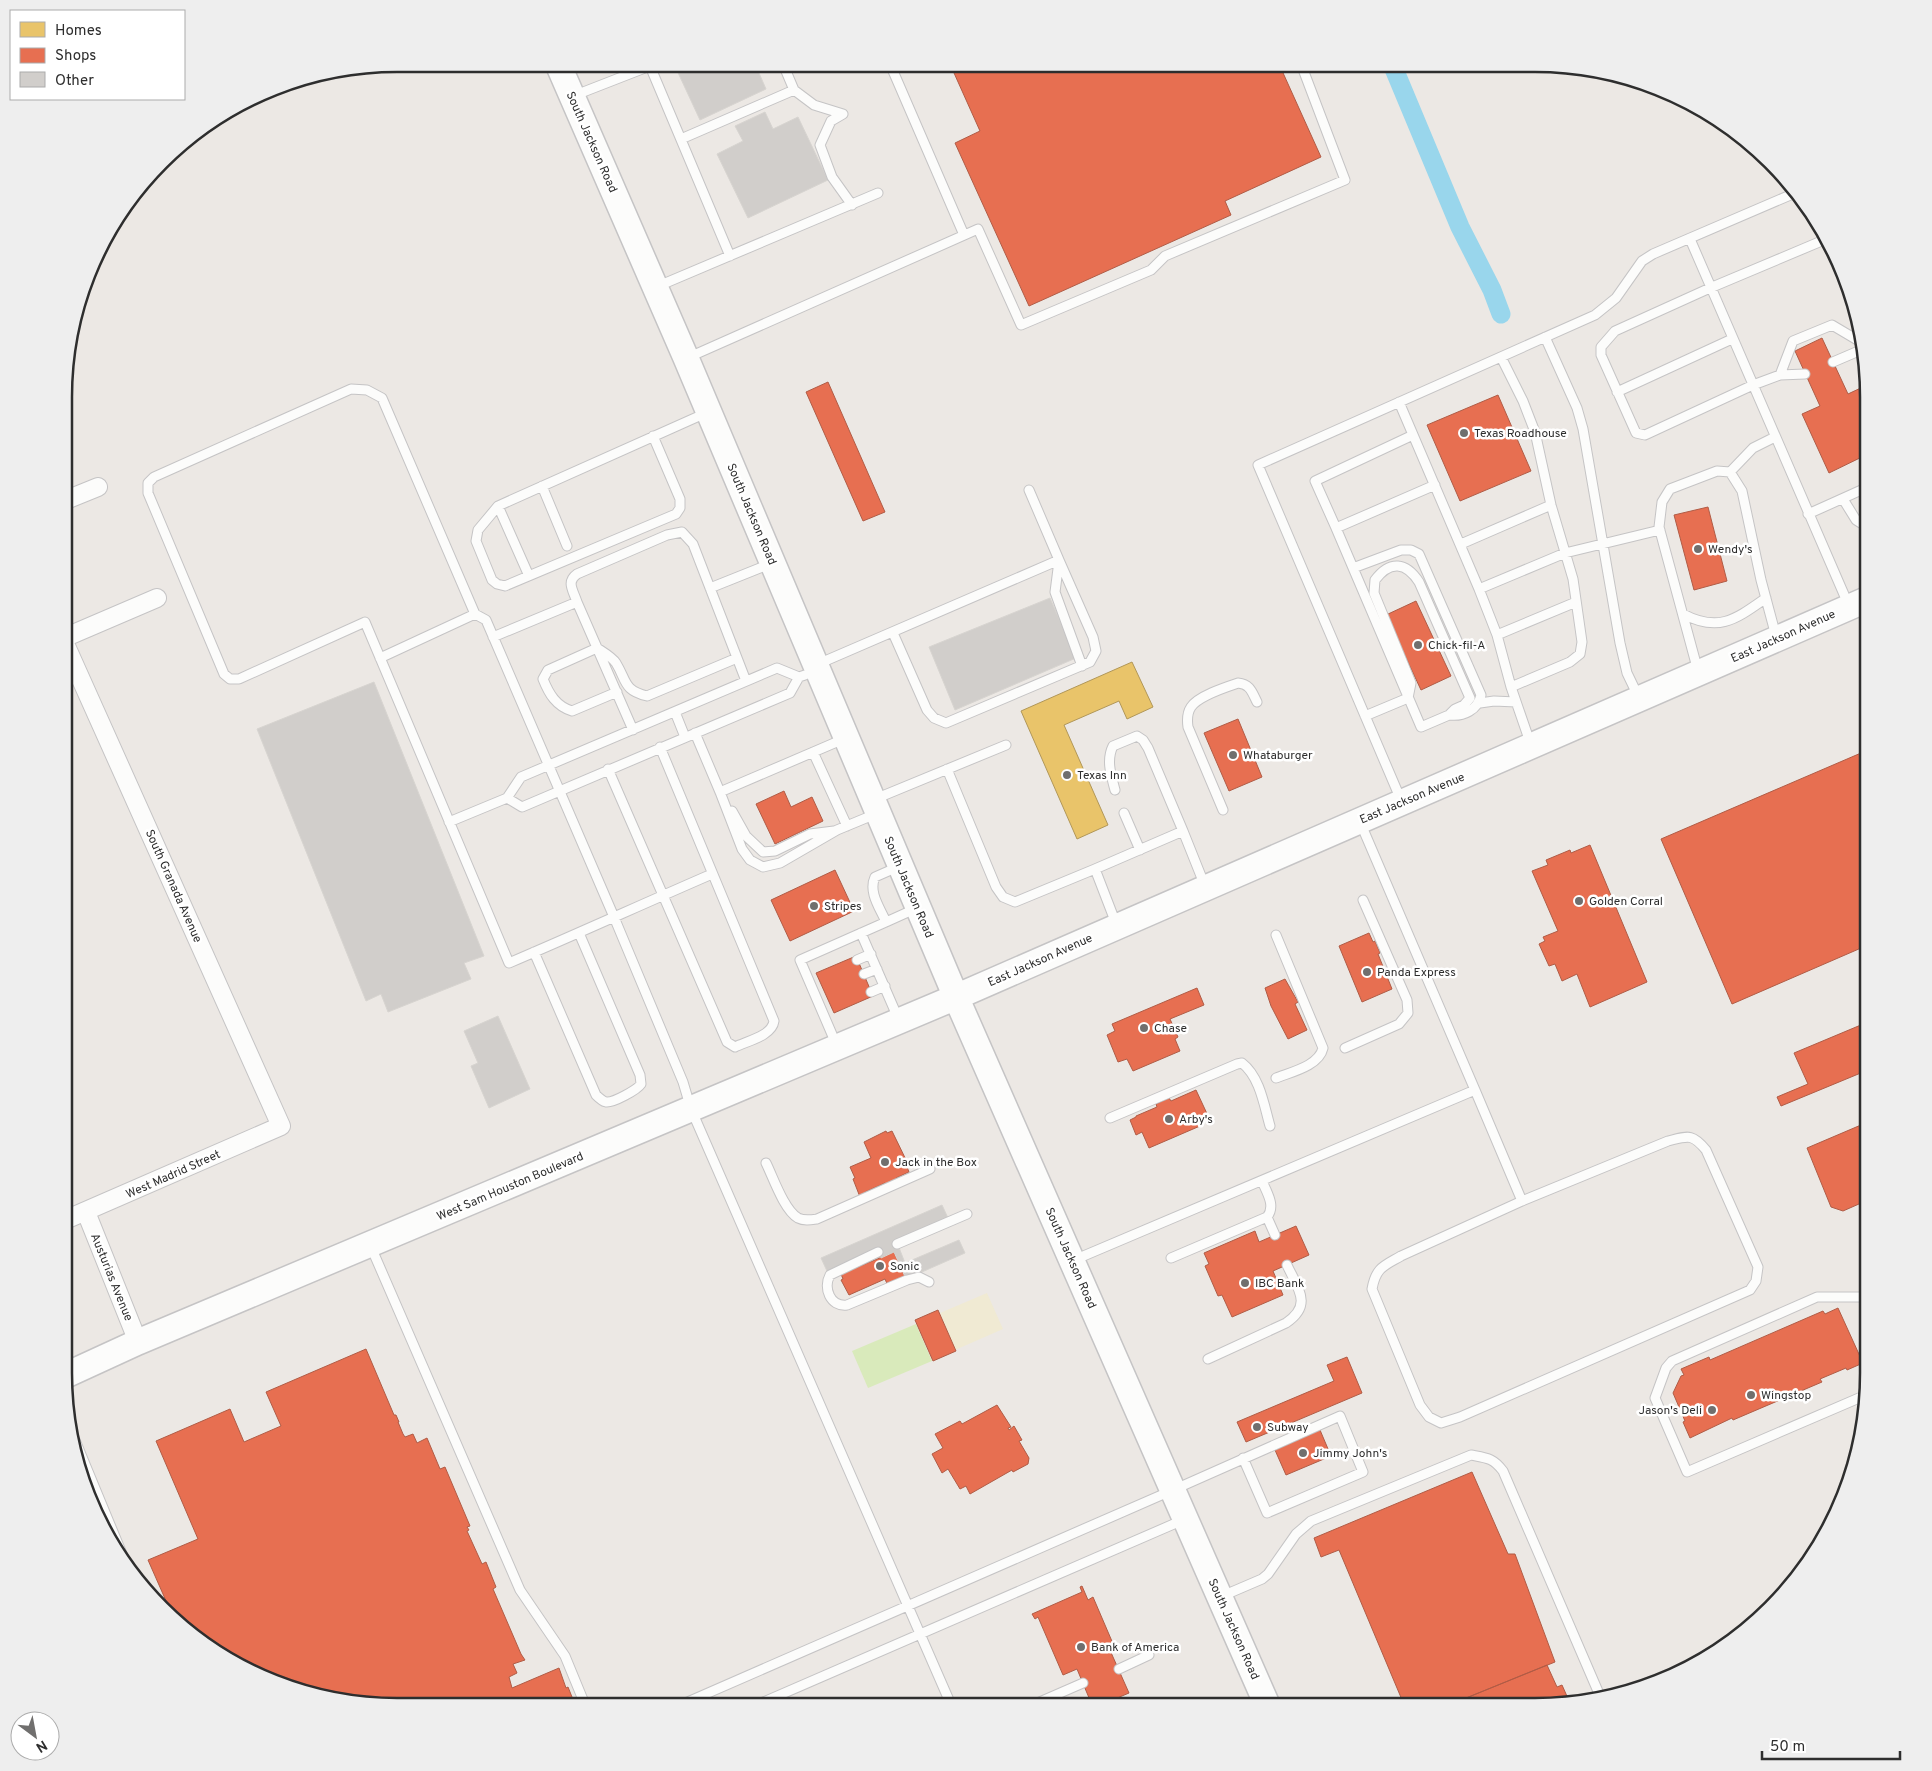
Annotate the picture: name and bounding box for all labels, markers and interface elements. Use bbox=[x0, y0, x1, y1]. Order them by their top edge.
legend bbox=[10, 10, 185, 100]
text: Homes bbox=[55, 22, 102, 41]
text: Shops bbox=[55, 47, 96, 66]
text: Other bbox=[55, 72, 94, 91]
street label: South Jackson Road bbox=[562, 89, 621, 195]
place label: Texas Roadhouse bbox=[1474, 426, 1567, 442]
marker: Texas Roadhouse bbox=[1458, 427, 1470, 439]
street label: South Jackson Road bbox=[722, 461, 780, 568]
place label: Wendy's bbox=[1708, 542, 1753, 558]
marker: Wendy's bbox=[1692, 543, 1704, 555]
street label: East Jackson Avenue bbox=[1729, 607, 1838, 667]
place label: Chick-fil-A bbox=[1428, 638, 1485, 654]
marker: Chick-fil-A bbox=[1412, 639, 1424, 651]
place label: Whataburger bbox=[1243, 748, 1313, 764]
marker: Whataburger bbox=[1227, 749, 1239, 761]
place label: Texas Inn bbox=[1077, 768, 1127, 784]
marker: Texas Inn bbox=[1061, 769, 1073, 781]
street label: East Jackson Avenue bbox=[1357, 770, 1467, 828]
street label: South Granada Avenue bbox=[141, 827, 205, 946]
street label: South Jackson Road bbox=[879, 834, 937, 941]
place label: Golden Corral bbox=[1589, 894, 1663, 910]
marker: Golden Corral bbox=[1573, 895, 1585, 907]
place label: Stripes bbox=[824, 899, 862, 915]
marker: Stripes bbox=[808, 900, 820, 912]
street label: East Jackson Avenue bbox=[986, 931, 1095, 991]
place label: Panda Express bbox=[1377, 965, 1456, 981]
marker: Panda Express bbox=[1361, 966, 1373, 978]
place label: Chase bbox=[1154, 1021, 1187, 1037]
marker: Chase bbox=[1138, 1022, 1150, 1034]
place label: Arby's bbox=[1179, 1112, 1213, 1128]
marker: Arby's bbox=[1163, 1113, 1175, 1125]
street label: West Madrid Street bbox=[124, 1147, 223, 1203]
street label: West Sam Houston Boulevard bbox=[435, 1149, 586, 1225]
place label: Jack in the Box bbox=[895, 1155, 977, 1171]
marker: Jack in the Box bbox=[879, 1156, 891, 1168]
street label: South Jackson Road bbox=[1041, 1205, 1100, 1311]
street label: Austurias Avenue bbox=[86, 1231, 136, 1324]
place label: Sonic bbox=[890, 1259, 919, 1275]
marker: Sonic bbox=[874, 1260, 886, 1272]
place label: IBC Bank bbox=[1255, 1276, 1304, 1292]
marker: IBC Bank bbox=[1239, 1277, 1251, 1289]
place label: Wingstop bbox=[1761, 1388, 1811, 1404]
marker: Wingstop bbox=[1745, 1389, 1757, 1401]
place label: Jason's Deli bbox=[1639, 1403, 1702, 1419]
marker: Jason's Deli bbox=[1706, 1404, 1718, 1416]
place label: Subway bbox=[1267, 1420, 1309, 1436]
marker: Subway bbox=[1251, 1421, 1263, 1433]
place label: Jimmy John's bbox=[1313, 1446, 1387, 1462]
marker: Jimmy John's bbox=[1297, 1447, 1309, 1459]
street label: South Jackson Road bbox=[1204, 1576, 1263, 1682]
place label: Bank of America bbox=[1091, 1640, 1179, 1656]
marker: Bank of America bbox=[1075, 1641, 1087, 1653]
north arrow bbox=[10, 1711, 60, 1761]
scale bar bbox=[1762, 1728, 1900, 1760]
text: N bbox=[32, 1736, 50, 1756]
text: 50 m bbox=[1770, 1738, 1805, 1757]

